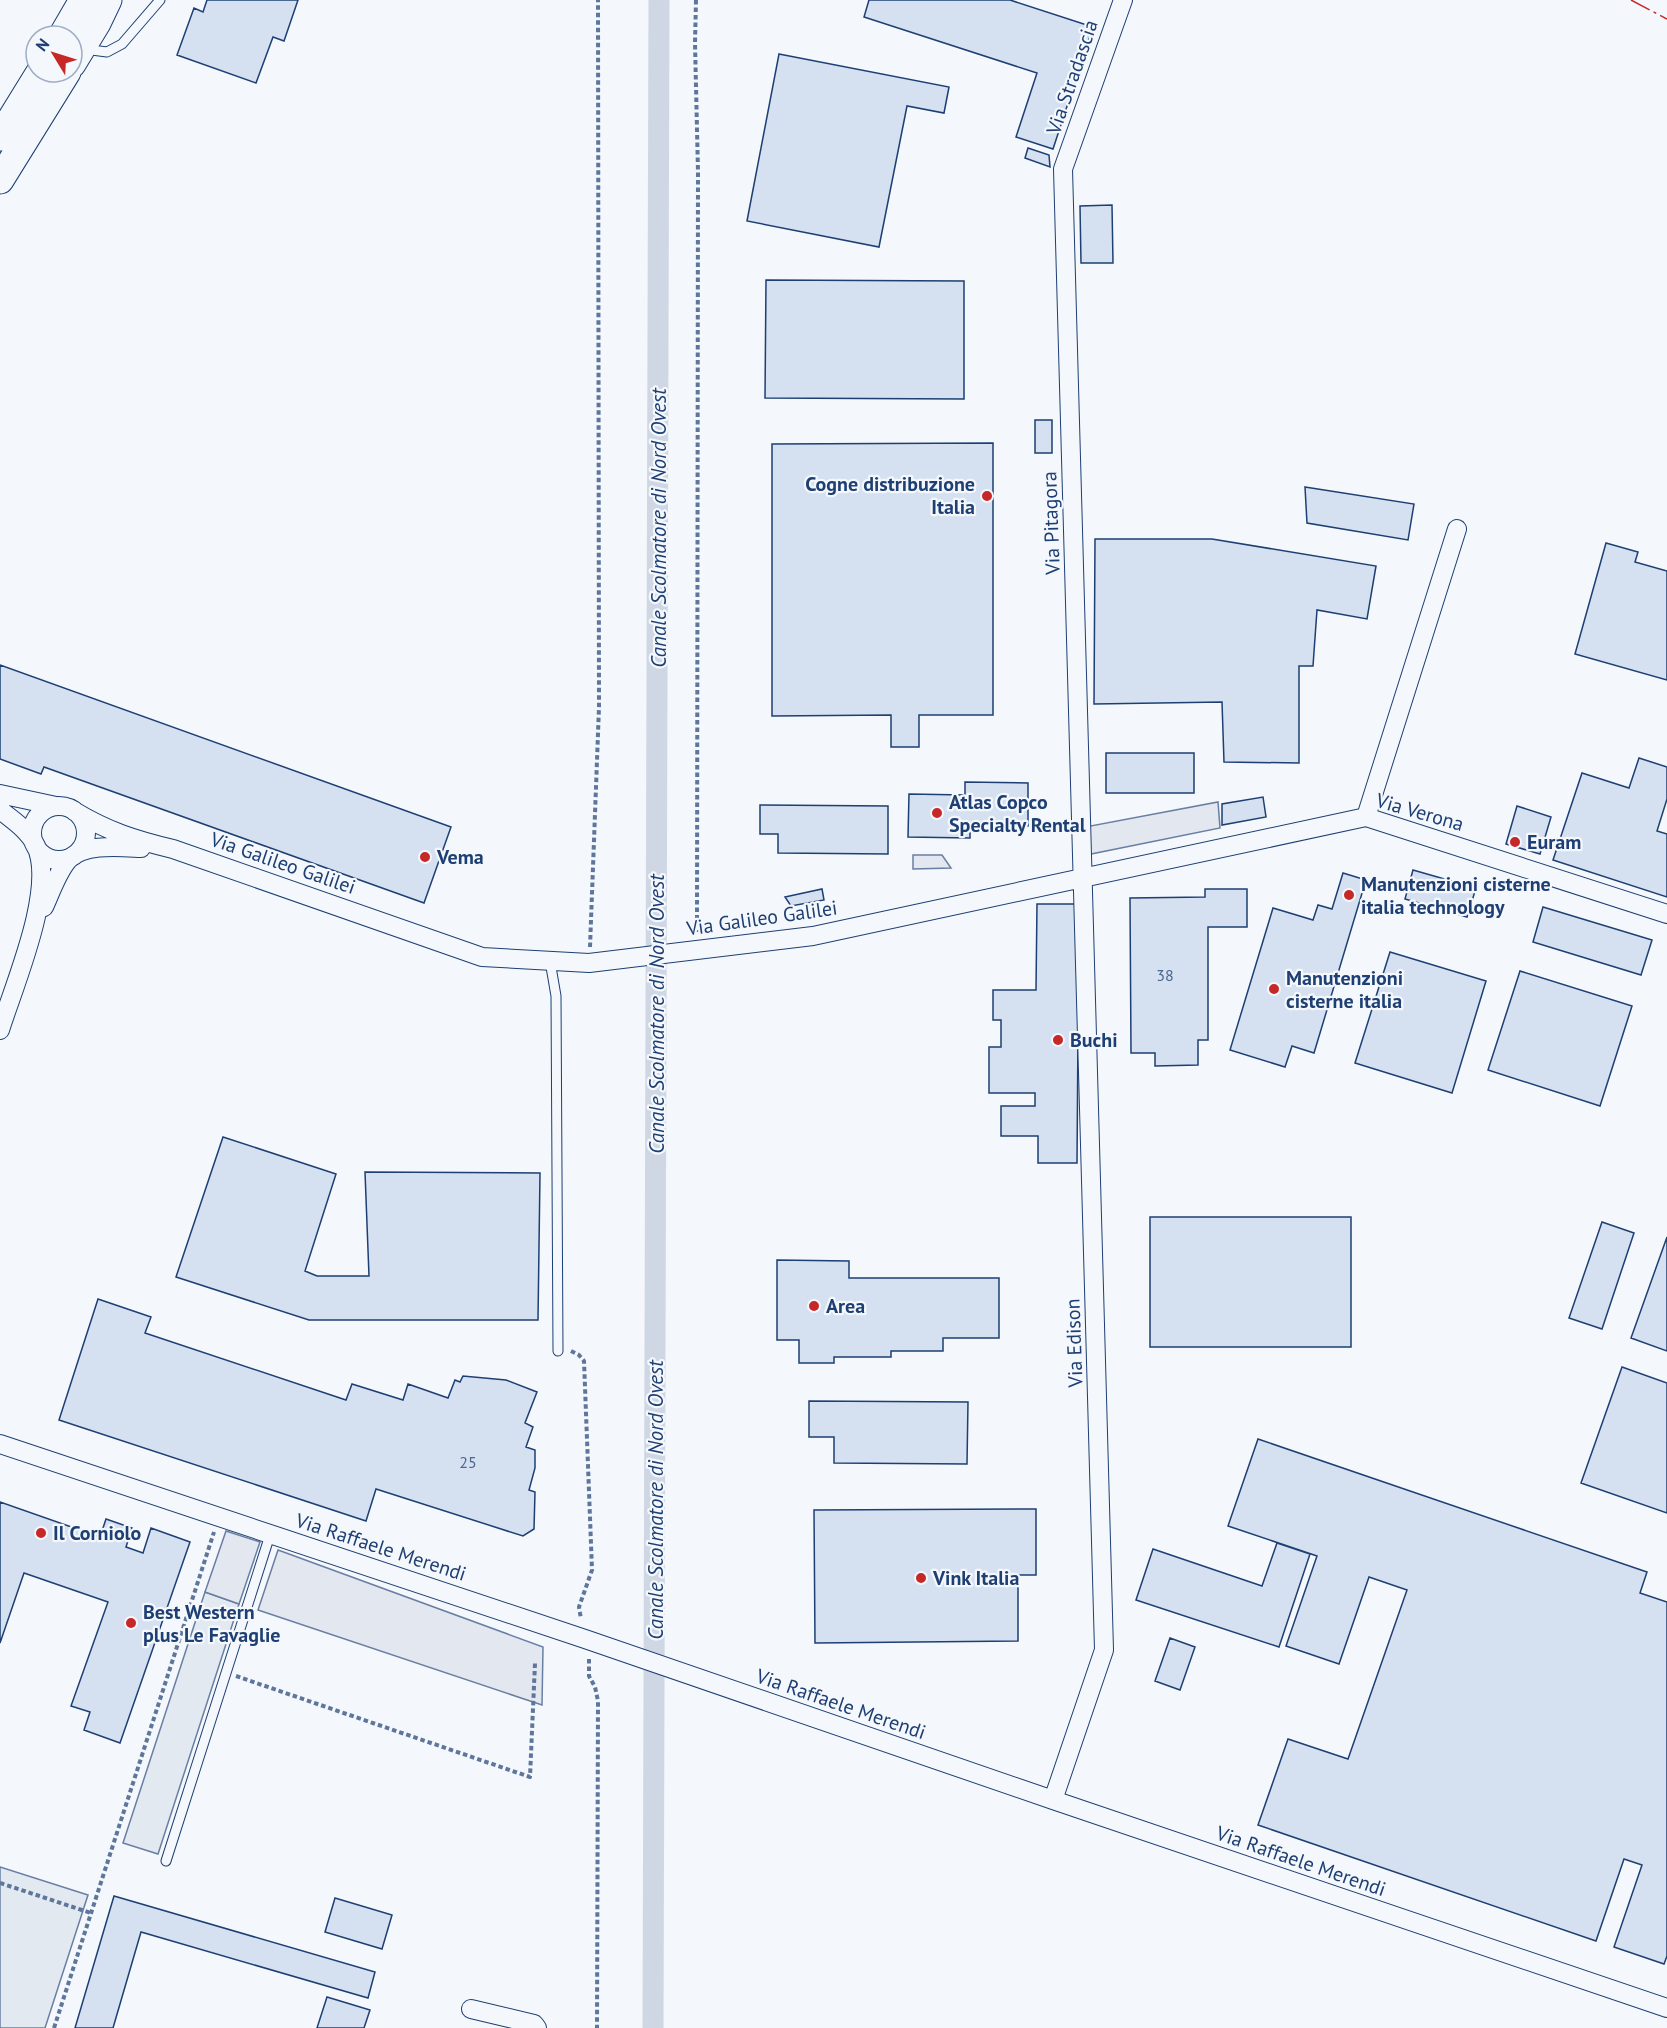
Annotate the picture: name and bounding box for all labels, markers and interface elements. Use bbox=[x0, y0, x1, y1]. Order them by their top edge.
street label: Via Stradascia bbox=[1040, 16, 1104, 139]
north arrow bbox=[24, 24, 84, 84]
text: N bbox=[31, 34, 53, 55]
water label: Canale Scolmatore di Nord Ovest bbox=[645, 387, 672, 668]
place label: Cogne distribuzione Italia bbox=[805, 471, 975, 520]
street label: Via Pitagora bbox=[1036, 471, 1066, 576]
marker: Cogne distribuzione Italia bbox=[980, 489, 994, 503]
street label: Via Verona bbox=[1372, 787, 1467, 837]
place label: Atlas Copco Specialty Rental bbox=[949, 789, 1086, 838]
marker: Atlas Copco Specialty Rental bbox=[930, 806, 944, 820]
street label: Via Galileo Galilei bbox=[206, 826, 359, 900]
place label: Euram bbox=[1527, 829, 1581, 855]
marker: Euram bbox=[1508, 835, 1522, 849]
place label: Vema bbox=[436, 844, 484, 870]
marker: Vema bbox=[418, 850, 432, 864]
place label: Manutenzioni cisterne italia technology bbox=[1361, 871, 1551, 920]
water label: Canale Scolmatore di Nord Ovest bbox=[643, 873, 670, 1154]
marker: Manutenzioni cisterne italia technology bbox=[1342, 888, 1356, 902]
street label: Via Galileo Galilei bbox=[684, 895, 839, 942]
house number: 38 bbox=[1156, 965, 1174, 985]
place label: Manutenzioni cisterne italia bbox=[1286, 965, 1403, 1014]
marker: Manutenzioni cisterne italia bbox=[1267, 982, 1281, 996]
place label: Buchi bbox=[1070, 1027, 1118, 1053]
marker: Buchi bbox=[1051, 1033, 1065, 1047]
place label: Area bbox=[826, 1293, 865, 1319]
street label: Via Edison bbox=[1059, 1298, 1089, 1389]
marker: Area bbox=[807, 1299, 821, 1313]
water label: Canale Scolmatore di Nord Ovest bbox=[642, 1359, 669, 1640]
house number: 25 bbox=[459, 1452, 477, 1472]
street label: Via Raffaele Merendi bbox=[291, 1507, 470, 1587]
place label: Il Corniolo bbox=[53, 1520, 141, 1546]
marker: Il Corniolo bbox=[34, 1526, 48, 1540]
place label: Vink Italia bbox=[932, 1565, 1019, 1591]
marker: Vink Italia bbox=[914, 1571, 928, 1585]
place label: Best Western plus Le Favaglie bbox=[143, 1599, 280, 1648]
marker: Best Western plus Le Favaglie bbox=[124, 1616, 138, 1630]
street label: Via Raffaele Merendi bbox=[752, 1662, 929, 1745]
street label: Via Raffaele Merendi bbox=[1212, 1819, 1389, 1902]

